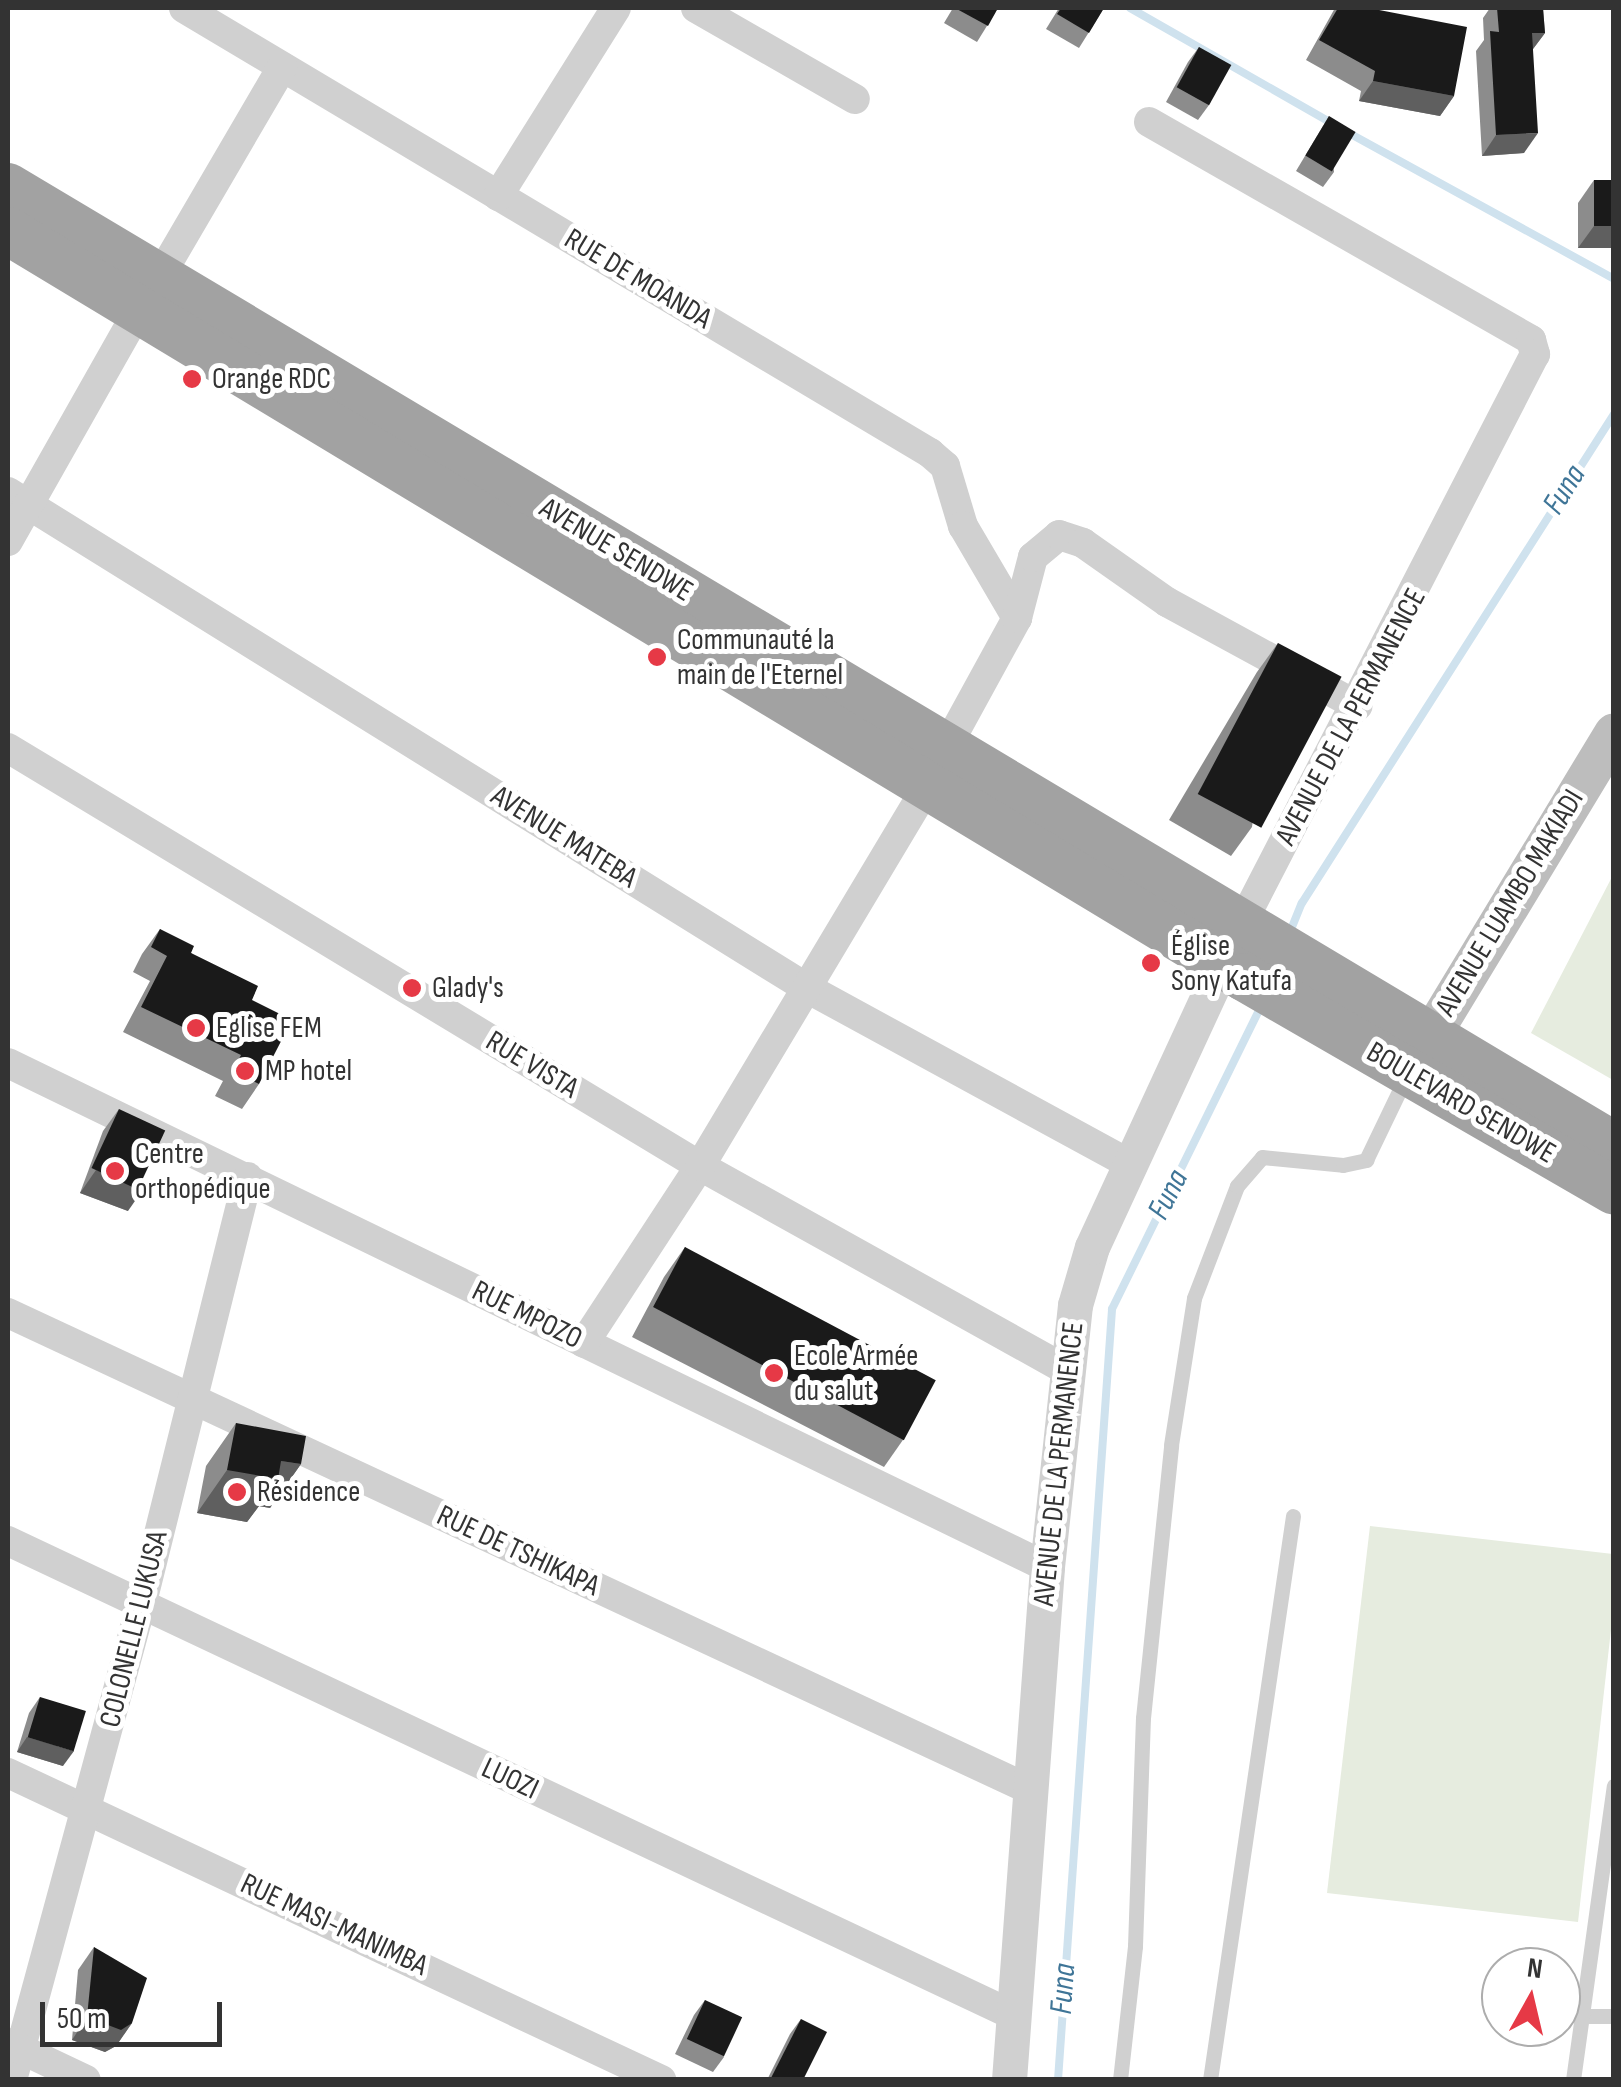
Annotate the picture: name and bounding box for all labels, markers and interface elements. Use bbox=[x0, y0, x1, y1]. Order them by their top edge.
street label: RUE DE MOANDA bbox=[558, 221, 718, 337]
place label: Orange RDC bbox=[212, 361, 331, 397]
marker: Orange RDC bbox=[181, 368, 203, 390]
water label: Funa bbox=[1535, 458, 1595, 522]
street label: AVENUE SENDWE bbox=[533, 490, 699, 610]
street label: AVENUE DE LA PERMANENCE bbox=[1268, 583, 1434, 851]
place label: Communauté la main de l'Eternel bbox=[677, 622, 843, 692]
marker: Communauté la main de l'Eternel bbox=[646, 646, 668, 668]
street label: AVENUE MATEBA bbox=[484, 778, 644, 896]
street label: AVENUE LUAMBO MAKIADI bbox=[1428, 783, 1592, 1023]
place label: Église Sony Katufa bbox=[1171, 928, 1292, 998]
marker: Église Sony Katufa bbox=[1140, 952, 1162, 974]
place label: Glady's bbox=[432, 970, 504, 1006]
marker: Glady's bbox=[401, 977, 423, 999]
place label: Eglise FEM bbox=[216, 1010, 322, 1046]
marker: Eglise FEM bbox=[185, 1017, 207, 1039]
street label: RUE VISTA bbox=[479, 1023, 585, 1107]
street label: BOULEVARD SENDWE bbox=[1360, 1034, 1562, 1172]
place label: MP hotel bbox=[265, 1053, 352, 1089]
marker: MP hotel bbox=[234, 1060, 256, 1082]
place label: Centre orthopédique bbox=[135, 1136, 271, 1206]
marker: Centre orthopédique bbox=[104, 1160, 126, 1182]
water label: Funa bbox=[1140, 1164, 1198, 1226]
street label: RUE MPOZO bbox=[466, 1273, 588, 1357]
street label: AVENUE DE LA PERMANENCE bbox=[1026, 1320, 1092, 1608]
place label: Ecole Armée du salut bbox=[794, 1338, 918, 1408]
marker: Ecole Armée du salut bbox=[763, 1362, 785, 1384]
place label: Résidence bbox=[257, 1474, 360, 1510]
marker: Résidence bbox=[226, 1481, 248, 1503]
street label: RUE DE TSHIKAPA bbox=[431, 1498, 605, 1604]
street label: COLONELLE LUKUSA bbox=[92, 1527, 176, 1731]
street label: LUOZI bbox=[476, 1750, 544, 1808]
street label: RUE MASI-MANIMBA bbox=[235, 1866, 433, 1984]
north arrow bbox=[1481, 1947, 1581, 2047]
text: N bbox=[1525, 1951, 1545, 1986]
water label: Funa bbox=[1043, 1962, 1085, 2016]
scale bar bbox=[45, 1982, 228, 2044]
text: 50 m bbox=[57, 2001, 106, 2037]

